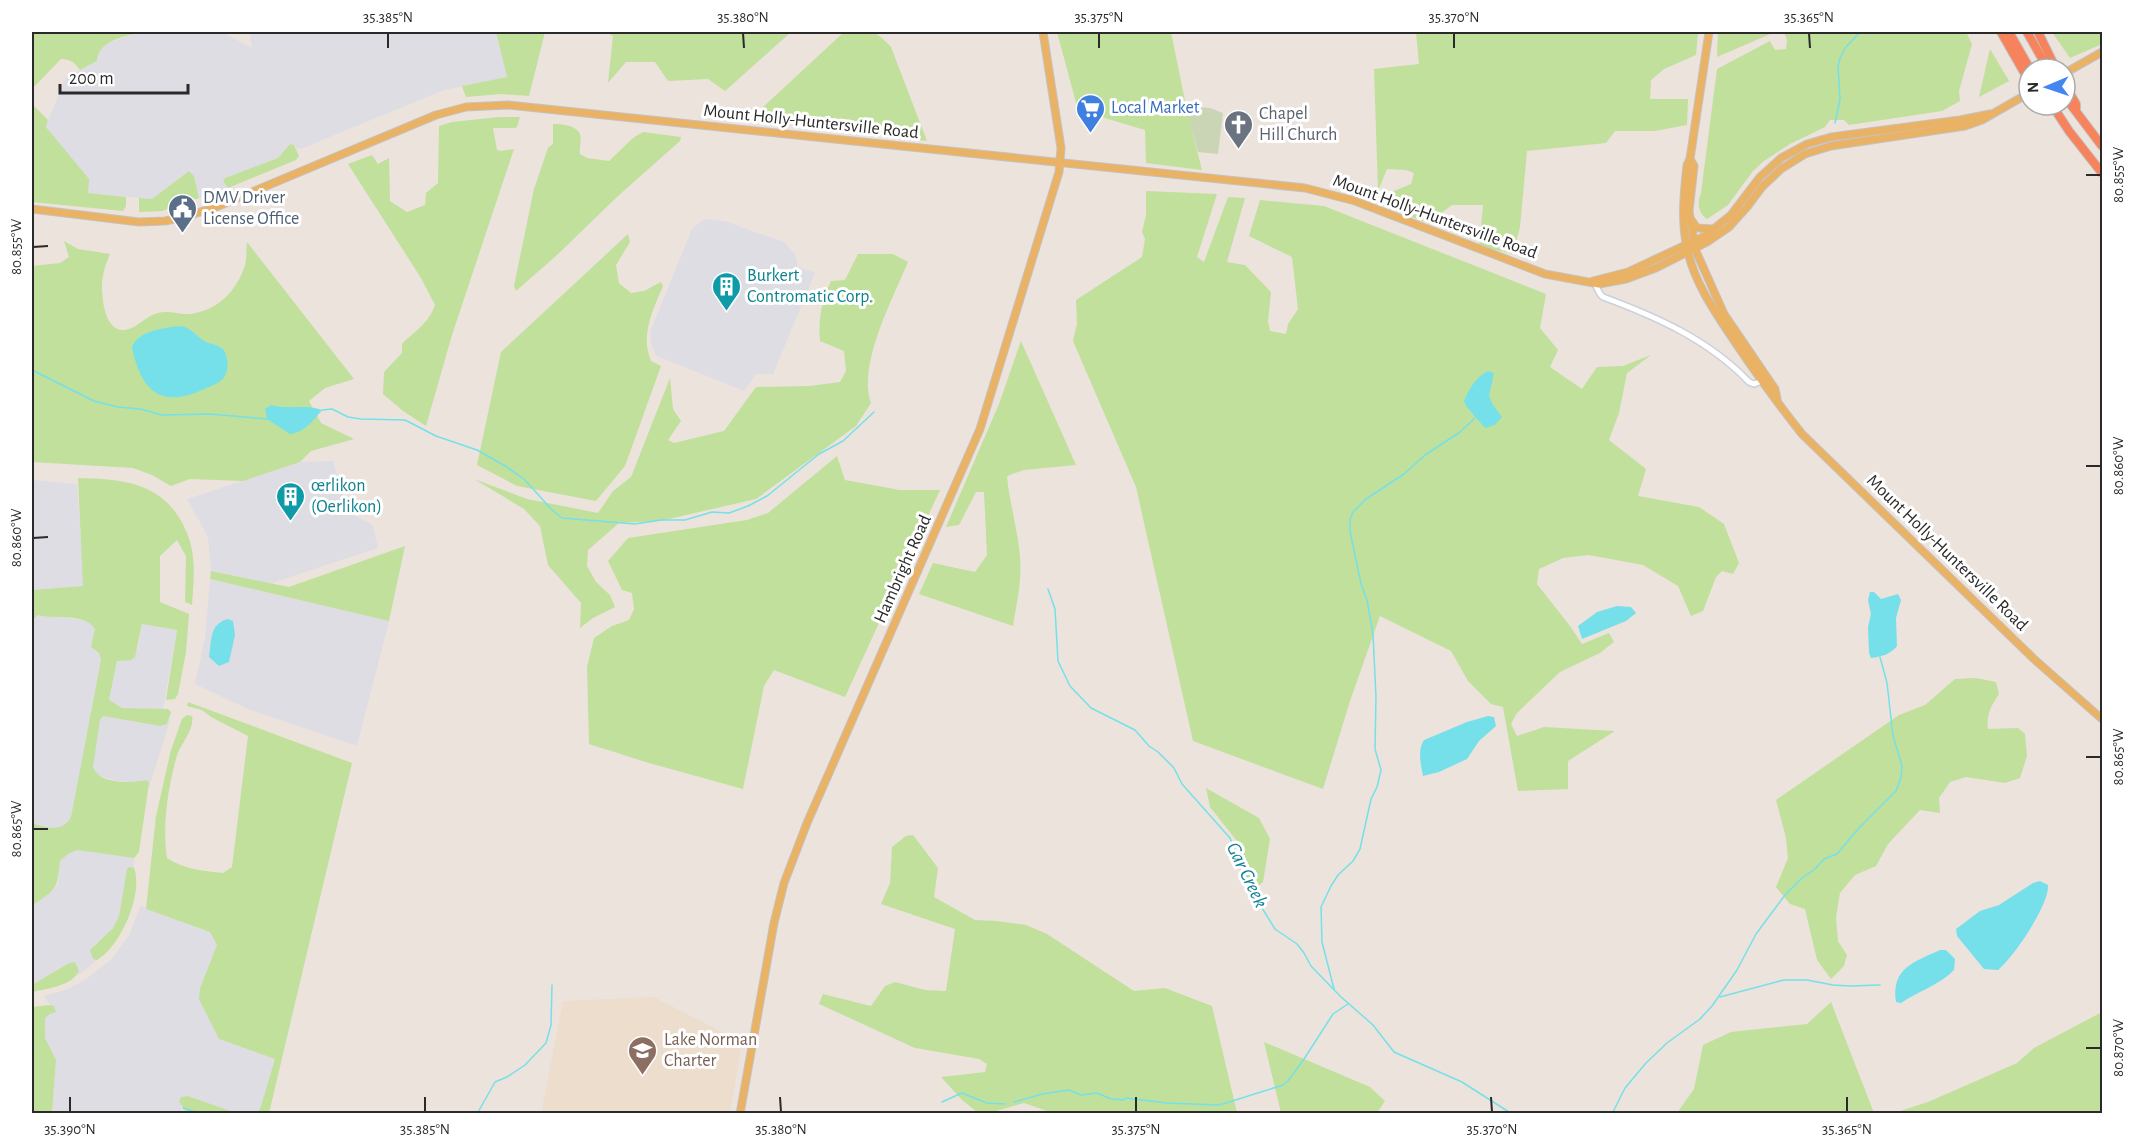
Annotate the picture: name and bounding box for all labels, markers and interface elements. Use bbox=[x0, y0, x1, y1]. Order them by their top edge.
text: 35.385°N bbox=[363, 10, 413, 25]
text: 35.380°N bbox=[717, 10, 769, 25]
text: 35.375°N bbox=[1074, 10, 1124, 25]
text: 35.370°N bbox=[1429, 10, 1479, 25]
text: 35.365°N bbox=[1784, 10, 1834, 25]
scale bar bbox=[60, 57, 188, 95]
north arrow bbox=[2017, 57, 2077, 117]
text: 200 m bbox=[69, 70, 114, 88]
text: N bbox=[2025, 82, 2041, 93]
supermarket icon: Local Market bbox=[1074, 92, 1106, 134]
place label: Local Market bbox=[1111, 99, 1200, 117]
street label: Mount Holly-Huntersville Road bbox=[703, 102, 919, 142]
place label: Chapel Hill Church bbox=[1259, 105, 1337, 144]
church icon: Chapel Hill Church bbox=[1222, 108, 1254, 150]
text: 80.855°W bbox=[2111, 146, 2126, 203]
street label: Mount Holly-Huntersville Road bbox=[1330, 172, 1540, 262]
place label: DMV Driver License Office bbox=[203, 189, 299, 228]
public building icon: DMV Driver License Office bbox=[166, 192, 198, 234]
text: 80.855°W bbox=[9, 218, 24, 275]
place label: Burkert Contromatic Corp. bbox=[747, 267, 873, 306]
building icon: Burkert Contromatic Corp. bbox=[710, 270, 742, 312]
text: 80.860°W bbox=[2111, 436, 2126, 495]
street label: Mount Holly-Huntersville Road bbox=[1863, 471, 2031, 635]
place label: œrlikon (Oerlikon) bbox=[311, 477, 382, 516]
building icon: œrlikon (Oerlikon) bbox=[274, 480, 306, 522]
text: 80.860°W bbox=[9, 508, 24, 567]
street label: Hambright Road bbox=[871, 512, 935, 626]
text: 80.865°W bbox=[2111, 728, 2126, 785]
text: 80.865°W bbox=[9, 800, 24, 857]
water label: Gar Creek bbox=[1223, 839, 1271, 911]
text: 80.870°W bbox=[2111, 1019, 2126, 1077]
place label: Lake Norman Charter bbox=[664, 1031, 757, 1070]
school or university icon: Lake Norman Charter bbox=[627, 1034, 659, 1076]
text: 35.390°N bbox=[44, 1122, 96, 1137]
text: 35.385°N bbox=[400, 1122, 450, 1137]
text: 35.380°N bbox=[755, 1122, 807, 1137]
text: 35.375°N bbox=[1111, 1122, 1161, 1137]
text: 35.370°N bbox=[1467, 1122, 1517, 1137]
text: 35.365°N bbox=[1822, 1122, 1872, 1137]

